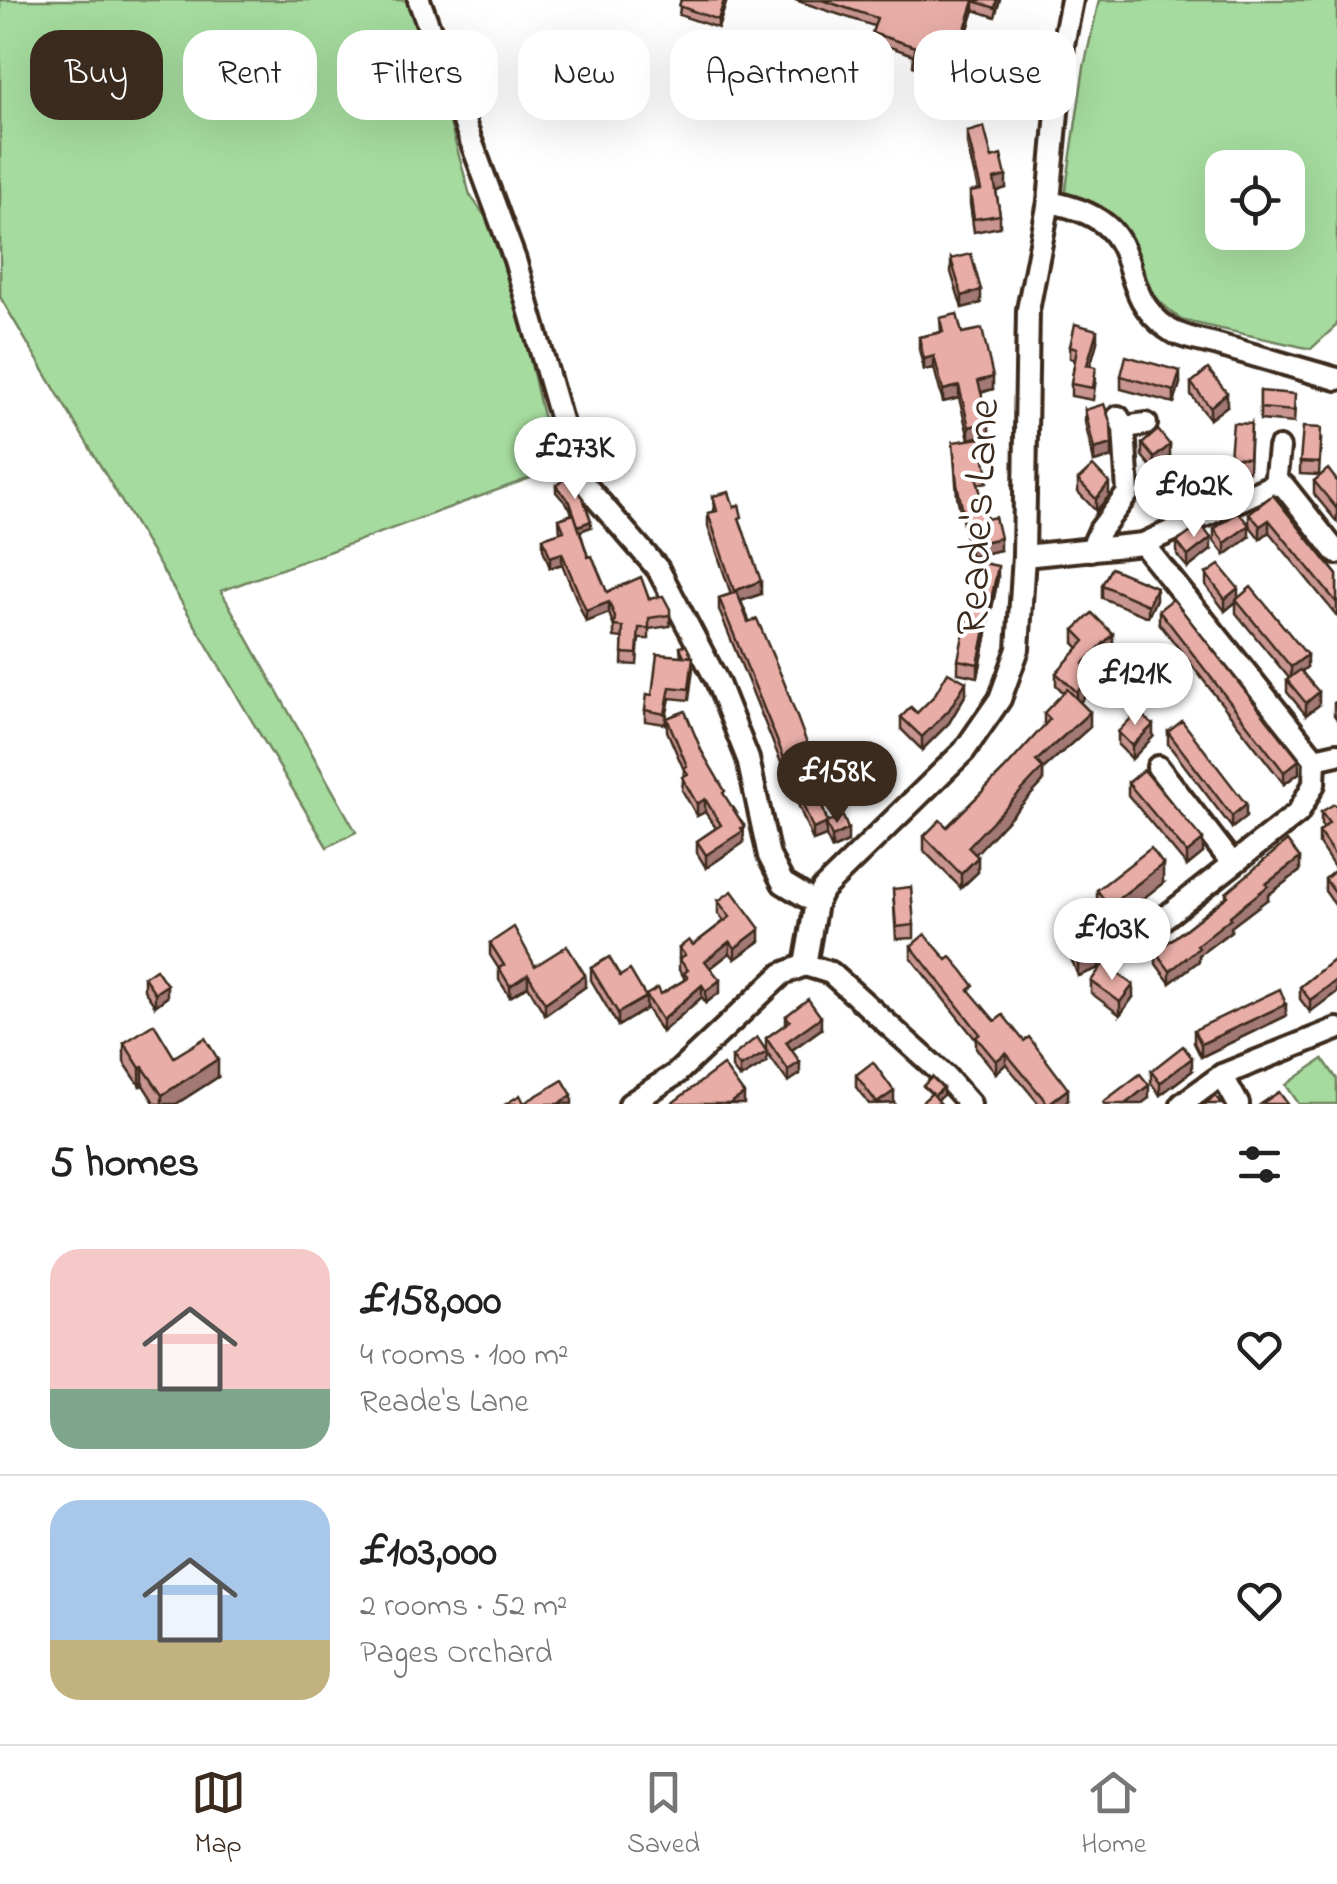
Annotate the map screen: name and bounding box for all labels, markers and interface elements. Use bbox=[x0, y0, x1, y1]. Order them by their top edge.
chip: Buy bbox=[30, 30, 163, 120]
chip: Rent bbox=[183, 30, 317, 120]
chip: Filters bbox=[337, 30, 498, 120]
chip: New bbox=[518, 30, 650, 120]
chip: Apartment bbox=[670, 30, 894, 120]
chip: House bbox=[914, 30, 1076, 120]
map controls bbox=[1205, 150, 1305, 250]
button: locate bbox=[1205, 150, 1305, 250]
street label: Reade's Lane bbox=[941, 396, 1019, 637]
pin: £273K bbox=[505, 417, 645, 502]
text: £273K bbox=[536, 426, 614, 473]
pin: £102K bbox=[1124, 455, 1264, 540]
text: £102K bbox=[1156, 464, 1232, 511]
pin: £121K bbox=[1065, 643, 1205, 728]
text: £121K bbox=[1099, 652, 1171, 699]
pin: £158K bbox=[767, 741, 907, 826]
text: £158K bbox=[799, 750, 875, 797]
pin: £103K bbox=[1042, 898, 1182, 983]
text: £103K bbox=[1076, 907, 1148, 954]
text: 5 homes bbox=[50, 1134, 199, 1195]
icon: filters bbox=[1232, 1137, 1287, 1192]
text: £158,000 bbox=[360, 1272, 501, 1333]
icon: home bbox=[130, 1289, 250, 1409]
icon: heart bbox=[1232, 1322, 1287, 1377]
text: 4 rooms · 100 m² bbox=[360, 1333, 568, 1380]
text: Reade's Lane bbox=[360, 1380, 528, 1427]
text: £103,000 bbox=[360, 1523, 497, 1584]
icon: home bbox=[130, 1540, 250, 1660]
icon: heart bbox=[1232, 1573, 1287, 1628]
text: 2 rooms · 52 m² bbox=[360, 1584, 568, 1631]
text: Pages Orchard bbox=[360, 1631, 552, 1678]
tab: Map bbox=[191, 1765, 246, 1866]
tab: Saved bbox=[627, 1765, 700, 1866]
tab: Home bbox=[1081, 1765, 1146, 1866]

